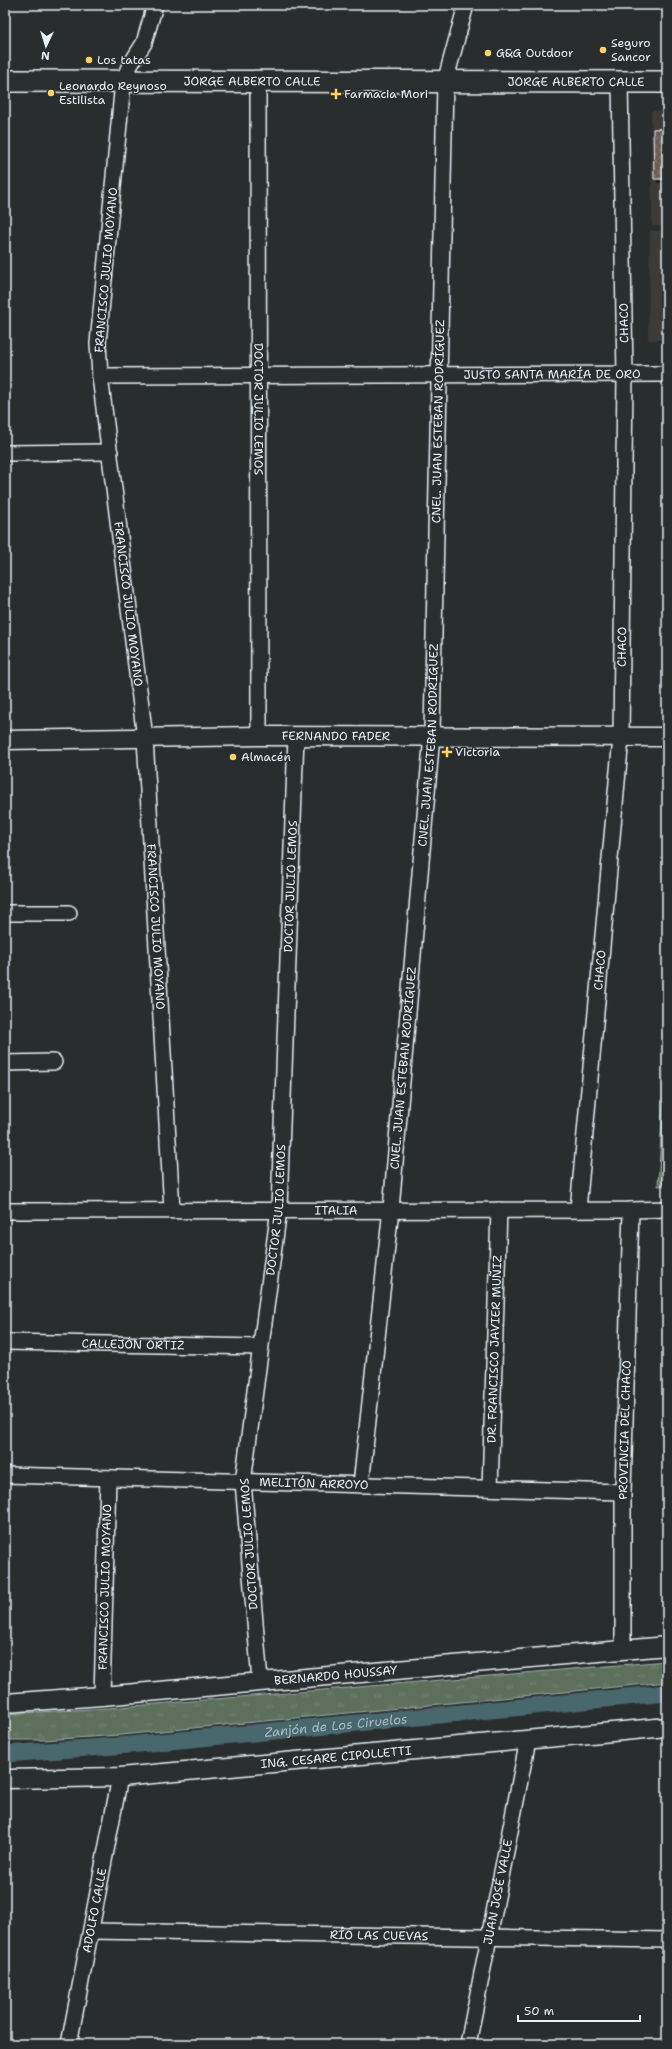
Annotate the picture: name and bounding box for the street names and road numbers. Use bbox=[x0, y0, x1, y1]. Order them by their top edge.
street label: JORGE ALBERTO CALLE bbox=[183, 73, 321, 89]
street label: JORGE ALBERTO CALLE bbox=[507, 74, 645, 90]
street label: FRANCISCO JULIO MOYANO bbox=[91, 187, 121, 353]
street label: CHACO bbox=[616, 303, 632, 343]
street label: CNEL. JUAN ESTEBAN RODRÍGUEZ bbox=[428, 320, 448, 523]
street label: DOCTOR JULIO LEMOS bbox=[250, 343, 267, 475]
street label: JUSTO SANTA MARÍA DE ORO bbox=[463, 366, 641, 383]
street label: FRANCISCO JULIO MOYANO bbox=[110, 521, 147, 687]
street label: CHACO bbox=[614, 627, 630, 667]
street label: CNEL. JUAN ESTEBAN RODRÍGUEZ bbox=[414, 644, 442, 847]
street label: FERNANDO FADER bbox=[282, 728, 390, 744]
street label: DOCTOR JULIO LEMOS bbox=[280, 820, 301, 953]
street label: FRANCISCO JULIO MOYANO bbox=[143, 843, 169, 1010]
street label: CHACO bbox=[590, 949, 610, 991]
street label: CNEL. JUAN ESTEBAN RODRÍGUEZ bbox=[386, 966, 420, 1170]
street label: DOCTOR JULIO LEMOS bbox=[262, 1143, 289, 1277]
street label: ITALIA bbox=[315, 1202, 358, 1219]
street label: DR. FRANCISCO JAVIER MUÑIZ bbox=[483, 1255, 506, 1443]
street label: CALLEJÓN ORTIZ bbox=[81, 1336, 184, 1354]
street label: PROVINCIA DEL CHACO bbox=[615, 1360, 635, 1500]
street label: MELITÓN ARROYO bbox=[259, 1474, 369, 1493]
street label: DOCTOR JULIO LEMOS bbox=[236, 1477, 262, 1610]
street label: FRANCISCO JULIO MOYANO bbox=[95, 1504, 115, 1670]
street label: BERNARDO HOUSSAY bbox=[274, 1662, 399, 1689]
street label: ING. CESARE CIPOLLETTI bbox=[260, 1742, 413, 1772]
street label: JUAN JOSÉ VALLE bbox=[480, 1838, 516, 1946]
street label: ADOLFO CALLE bbox=[79, 1867, 110, 1954]
street label: RÍO LAS CUEVAS bbox=[330, 1927, 429, 1944]

